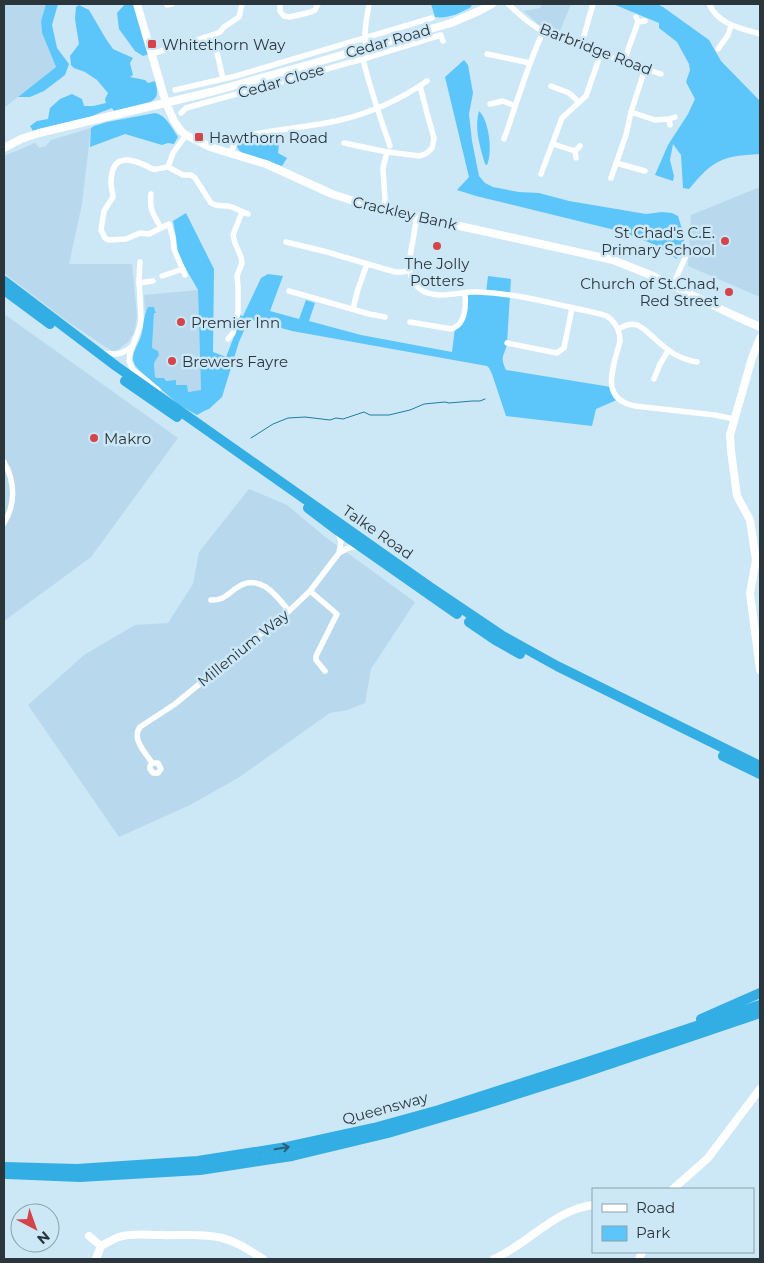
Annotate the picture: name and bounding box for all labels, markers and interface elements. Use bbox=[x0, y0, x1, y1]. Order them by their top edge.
street label: Barbridge Road bbox=[537, 19, 655, 79]
street label: Cedar Road bbox=[343, 20, 433, 62]
place label: Whitethorn Way bbox=[162, 35, 286, 54]
marker: Whitethorn Way bbox=[146, 38, 158, 50]
street label: Cedar Close bbox=[236, 60, 326, 102]
place label: Hawthorn Road bbox=[209, 128, 328, 147]
marker: Hawthorn Road bbox=[193, 131, 205, 143]
street label: Crackley Bank bbox=[351, 192, 459, 234]
place label: St Chad's C.E. Primary School bbox=[601, 223, 715, 259]
marker: St Chad's C.E. Primary School bbox=[719, 235, 731, 247]
marker: The Jolly Potters bbox=[431, 240, 443, 252]
place label: The Jolly Potters bbox=[405, 254, 470, 290]
place label: Church of St.Chad, Red Street bbox=[580, 274, 719, 310]
marker: Church of St.Chad, Red Street bbox=[723, 286, 735, 298]
place label: Premier Inn bbox=[191, 313, 280, 332]
marker: Premier Inn bbox=[175, 316, 187, 328]
place label: Brewers Fayre bbox=[182, 352, 288, 371]
marker: Brewers Fayre bbox=[166, 355, 178, 367]
place label: Makro bbox=[104, 429, 151, 448]
marker: Makro bbox=[88, 432, 100, 444]
street label: Talke Road bbox=[339, 501, 417, 563]
street label: Millenium Way bbox=[193, 605, 293, 691]
street label: Queensway bbox=[340, 1087, 431, 1129]
one-way arrow bbox=[274, 1143, 290, 1153]
legend bbox=[592, 1188, 754, 1253]
text: Road bbox=[636, 1198, 675, 1217]
north arrow bbox=[10, 1203, 60, 1253]
text: Park bbox=[636, 1223, 670, 1242]
text: N bbox=[33, 1227, 54, 1248]

